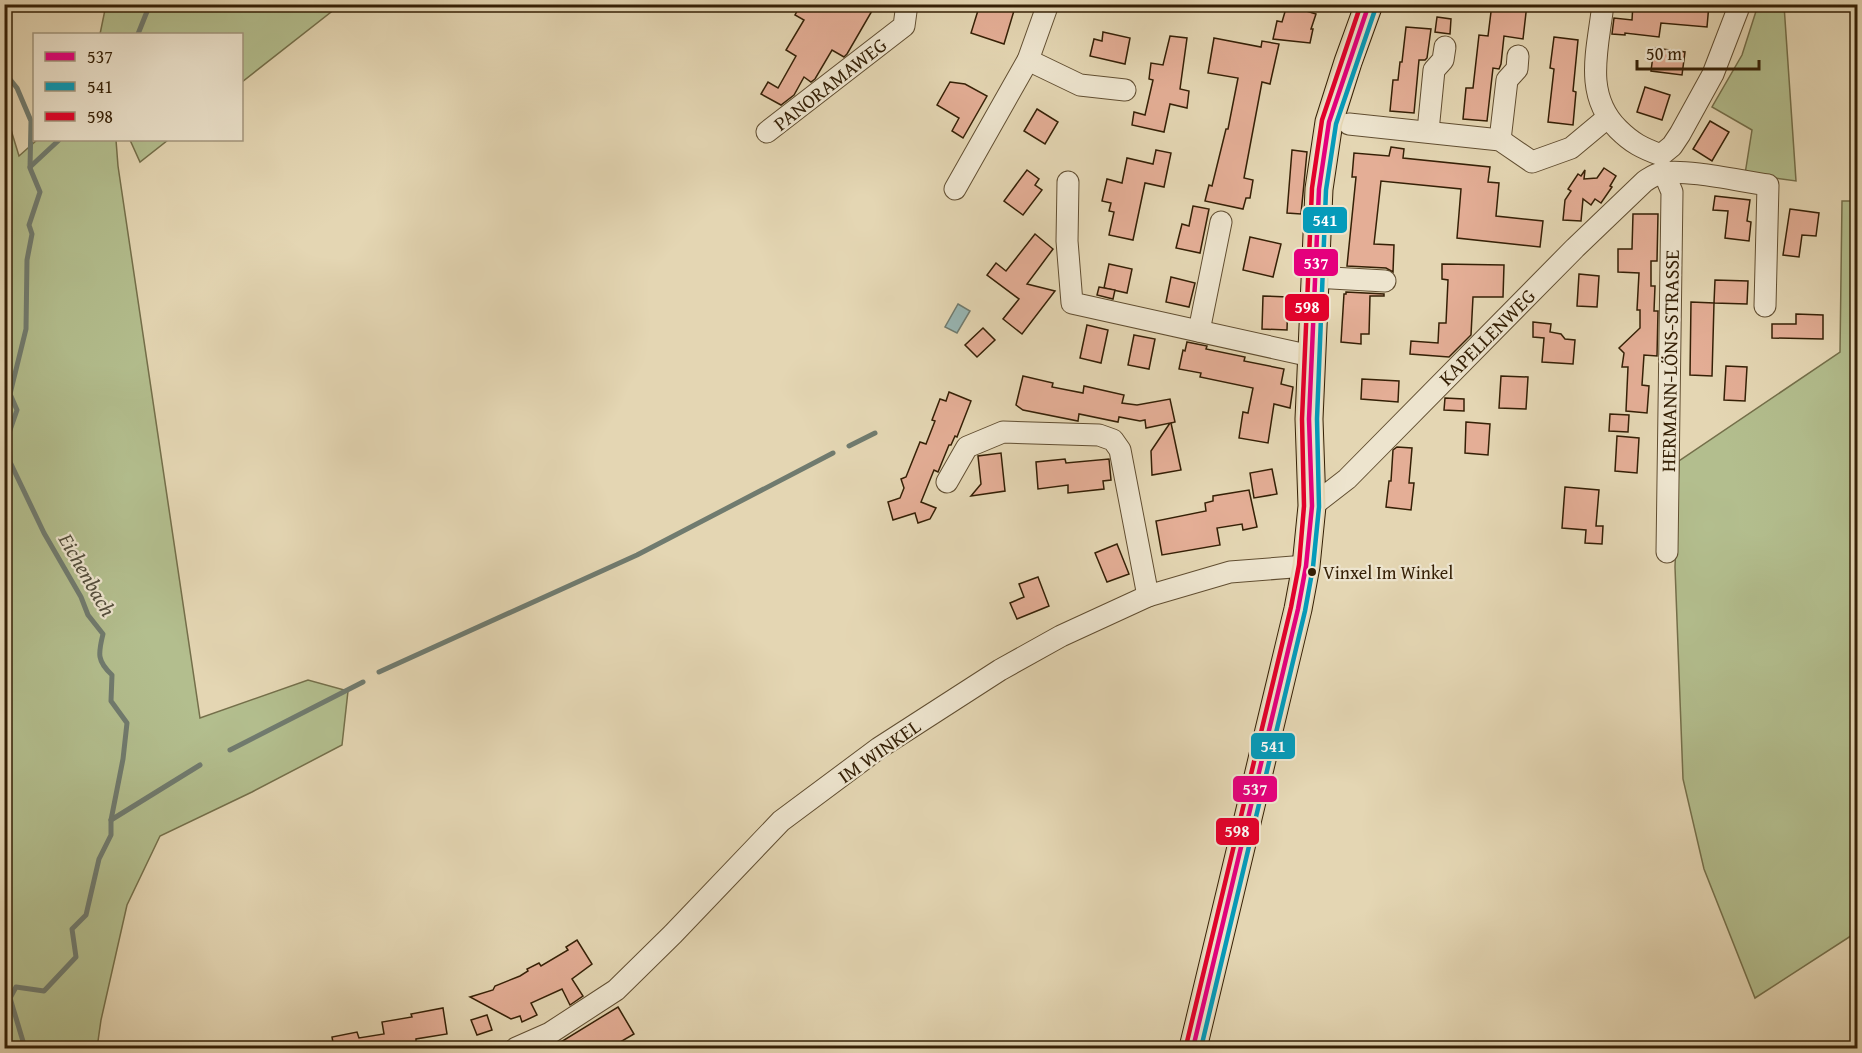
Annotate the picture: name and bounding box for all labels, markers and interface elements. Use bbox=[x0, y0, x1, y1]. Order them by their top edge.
street label: PANORAMAWEG bbox=[767, 30, 893, 137]
legend bbox=[33, 33, 243, 141]
scale bar bbox=[1637, 33, 1758, 71]
text: 50 m bbox=[1646, 40, 1682, 67]
text: 537 bbox=[87, 43, 113, 70]
text: 541 bbox=[87, 73, 113, 100]
text: 598 bbox=[87, 103, 113, 130]
line badge: 541 bbox=[1302, 206, 1348, 234]
text: 541 bbox=[1313, 208, 1337, 232]
line badge: 537 bbox=[1293, 248, 1339, 277]
street label: HERMANN-LÖNS-STRASSE bbox=[1653, 250, 1686, 472]
text: 537 bbox=[1304, 251, 1328, 275]
street label: KAPELLENWEG bbox=[1432, 282, 1542, 392]
line badge: 598 bbox=[1284, 293, 1330, 322]
text: 598 bbox=[1295, 295, 1319, 319]
water label: Eichenbach bbox=[51, 526, 124, 622]
place label: Vinxel Im Winkel bbox=[1323, 559, 1453, 586]
marker: Vinxel Im Winkel bbox=[1306, 566, 1318, 578]
street label: IM WINKEL bbox=[832, 711, 926, 790]
line badge: 541 bbox=[1250, 732, 1296, 760]
text: 541 bbox=[1261, 734, 1285, 758]
line badge: 537 bbox=[1232, 775, 1278, 803]
text: 537 bbox=[1243, 777, 1267, 801]
line badge: 598 bbox=[1215, 817, 1260, 846]
text: 598 bbox=[1225, 819, 1249, 843]

